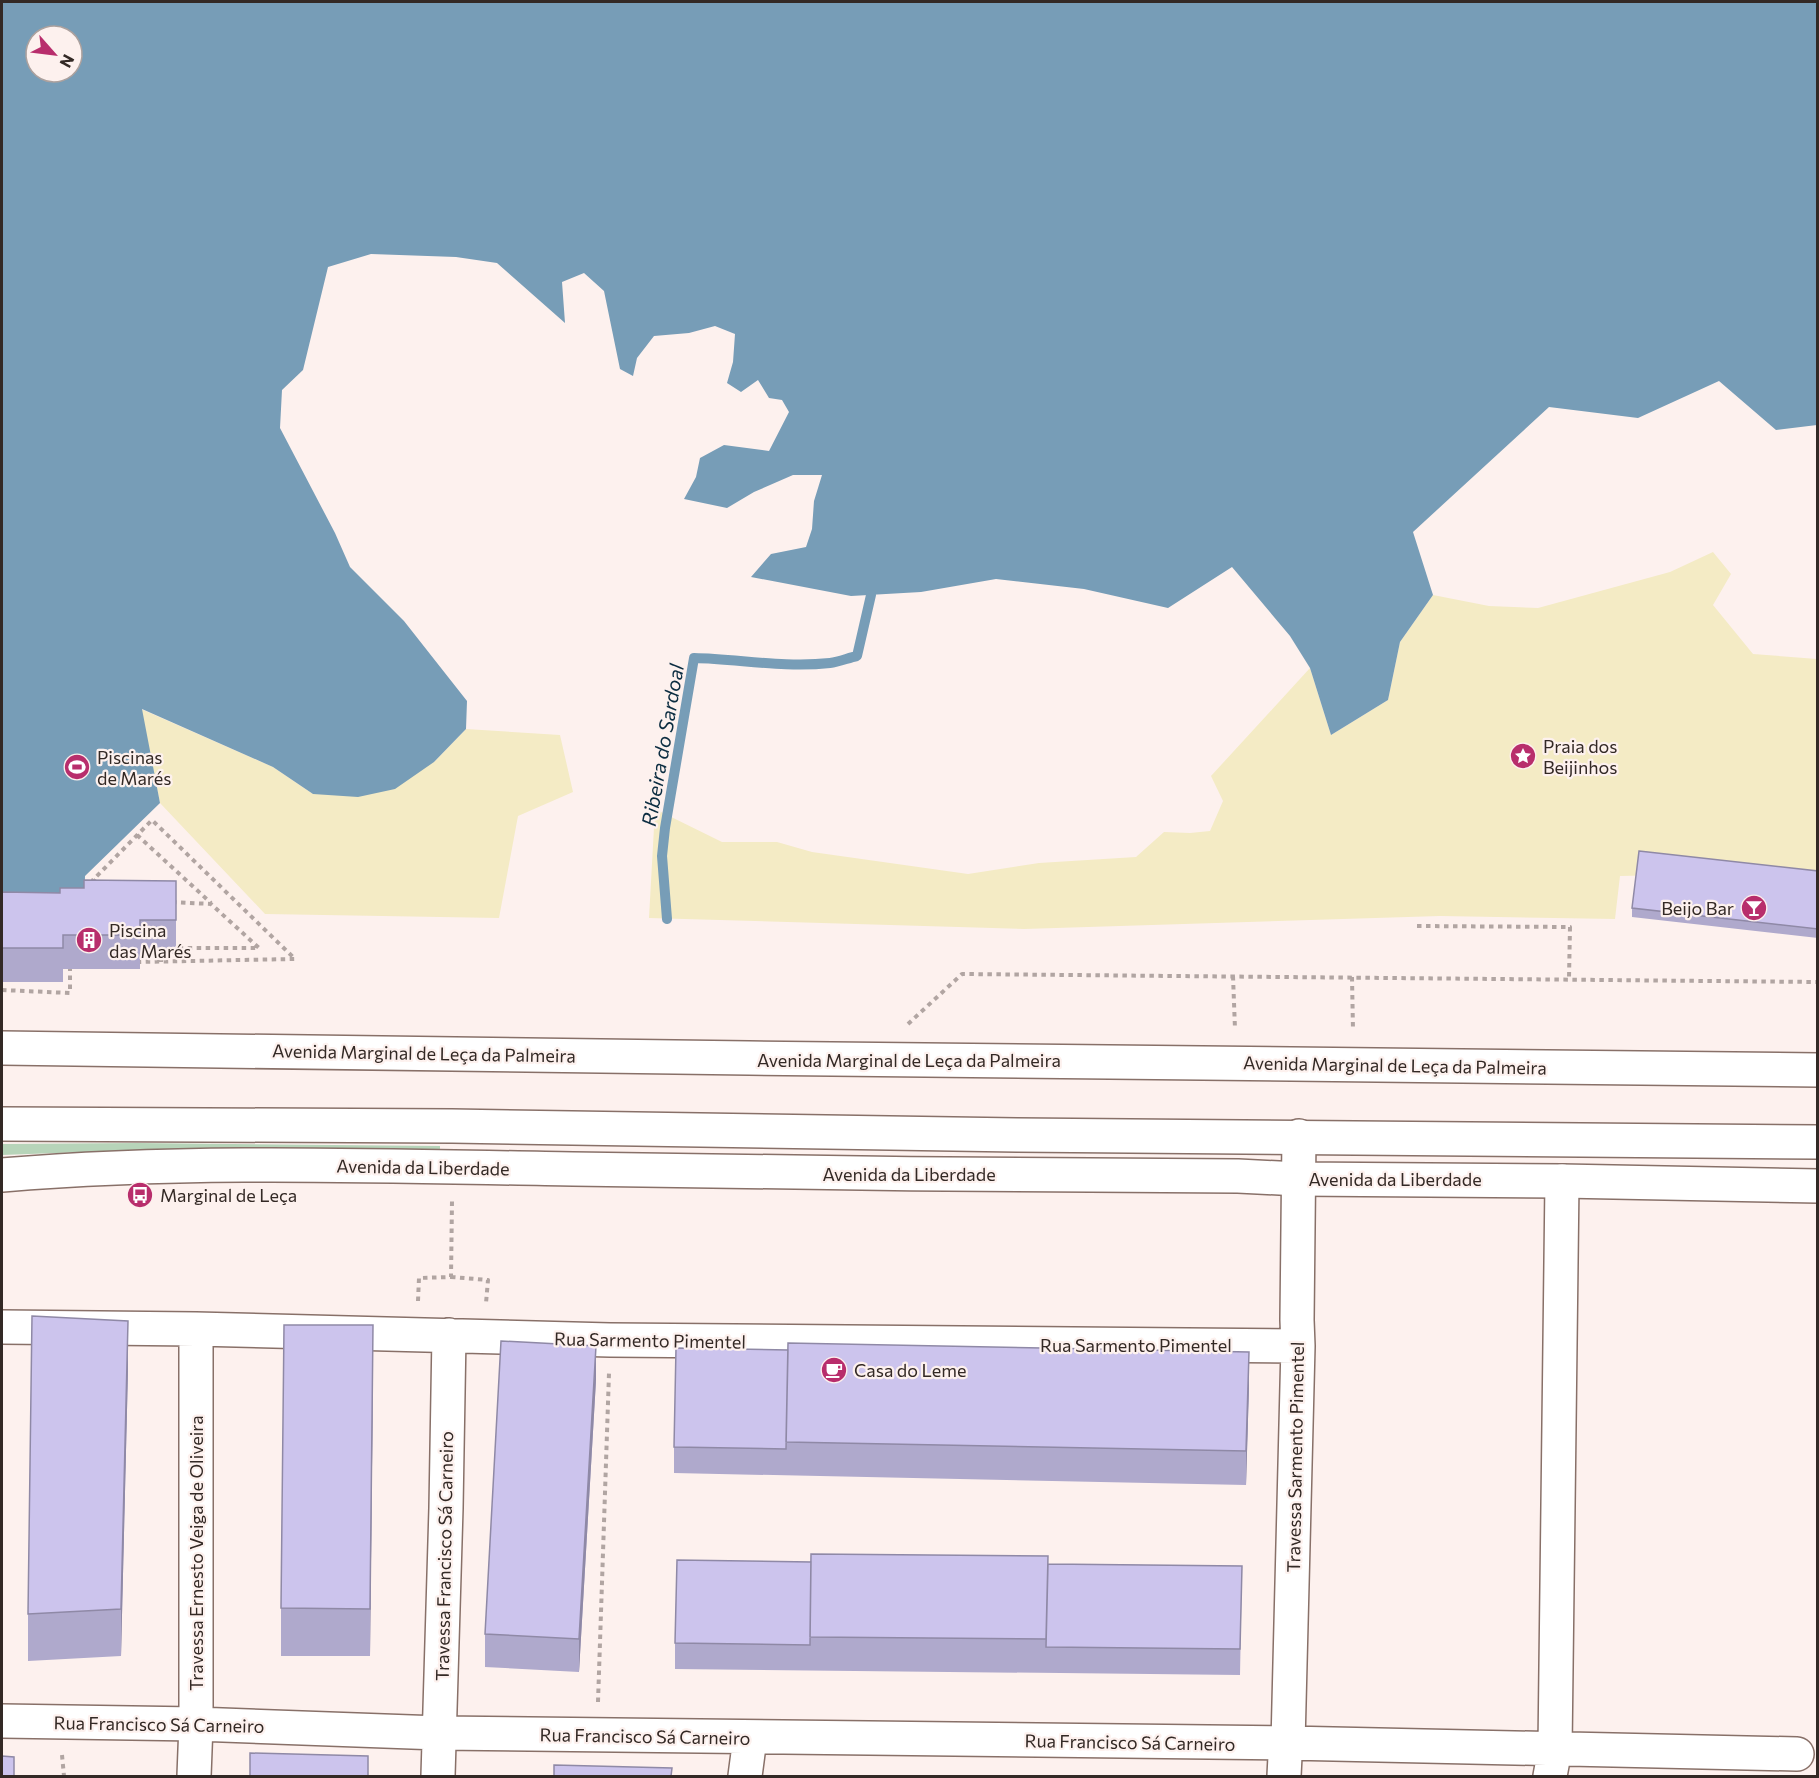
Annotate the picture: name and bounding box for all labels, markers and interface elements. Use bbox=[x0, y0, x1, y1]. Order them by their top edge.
north arrow bbox=[24, 24, 84, 84]
text: N bbox=[56, 52, 79, 71]
water label: Ribeira do Sardoal bbox=[636, 661, 688, 828]
place label: Praia dos Beijinhos bbox=[1543, 735, 1617, 778]
place icon: Praia dos Beijinhos bbox=[1508, 741, 1538, 771]
place label: Piscinas de Marés bbox=[97, 746, 171, 789]
sports icon: Piscinas de Marés bbox=[62, 752, 92, 782]
bar icon: Beijo Bar bbox=[1739, 893, 1769, 923]
place label: Beijo Bar bbox=[1661, 897, 1734, 919]
place label: Piscina das Marés bbox=[109, 919, 191, 962]
building icon: Piscina das Marés bbox=[74, 925, 104, 955]
street label: Avenida Marginal de Leça da Palmeira bbox=[272, 1039, 576, 1067]
street label: Avenida Marginal de Leça da Palmeira bbox=[757, 1049, 1061, 1071]
street label: Avenida Marginal de Leça da Palmeira bbox=[1243, 1051, 1547, 1079]
street label: Avenida da Liberdade bbox=[336, 1154, 510, 1180]
street label: Avenida da Liberdade bbox=[822, 1163, 996, 1185]
street label: Avenida da Liberdade bbox=[1308, 1168, 1482, 1190]
bus stop icon: Marginal de Leça bbox=[125, 1180, 155, 1210]
place label: Marginal de Leça bbox=[160, 1184, 297, 1206]
street label: Rua Sarmento Pimentel bbox=[554, 1327, 746, 1353]
street label: Rua Sarmento Pimentel bbox=[1040, 1334, 1232, 1356]
street label: Travessa Sarmento Pimentel bbox=[1282, 1341, 1308, 1573]
cafe icon: Casa do Leme bbox=[819, 1355, 849, 1385]
place label: Casa do Leme bbox=[854, 1359, 966, 1381]
street label: Travessa Ernesto Veiga de Oliveira bbox=[185, 1415, 207, 1691]
street label: Travessa Francisco Sá Carneiro bbox=[431, 1431, 457, 1681]
street label: Rua Francisco Sá Carneiro bbox=[53, 1711, 265, 1737]
street label: Rua Francisco Sá Carneiro bbox=[539, 1723, 751, 1749]
street label: Rua Francisco Sá Carneiro bbox=[1024, 1729, 1236, 1755]

